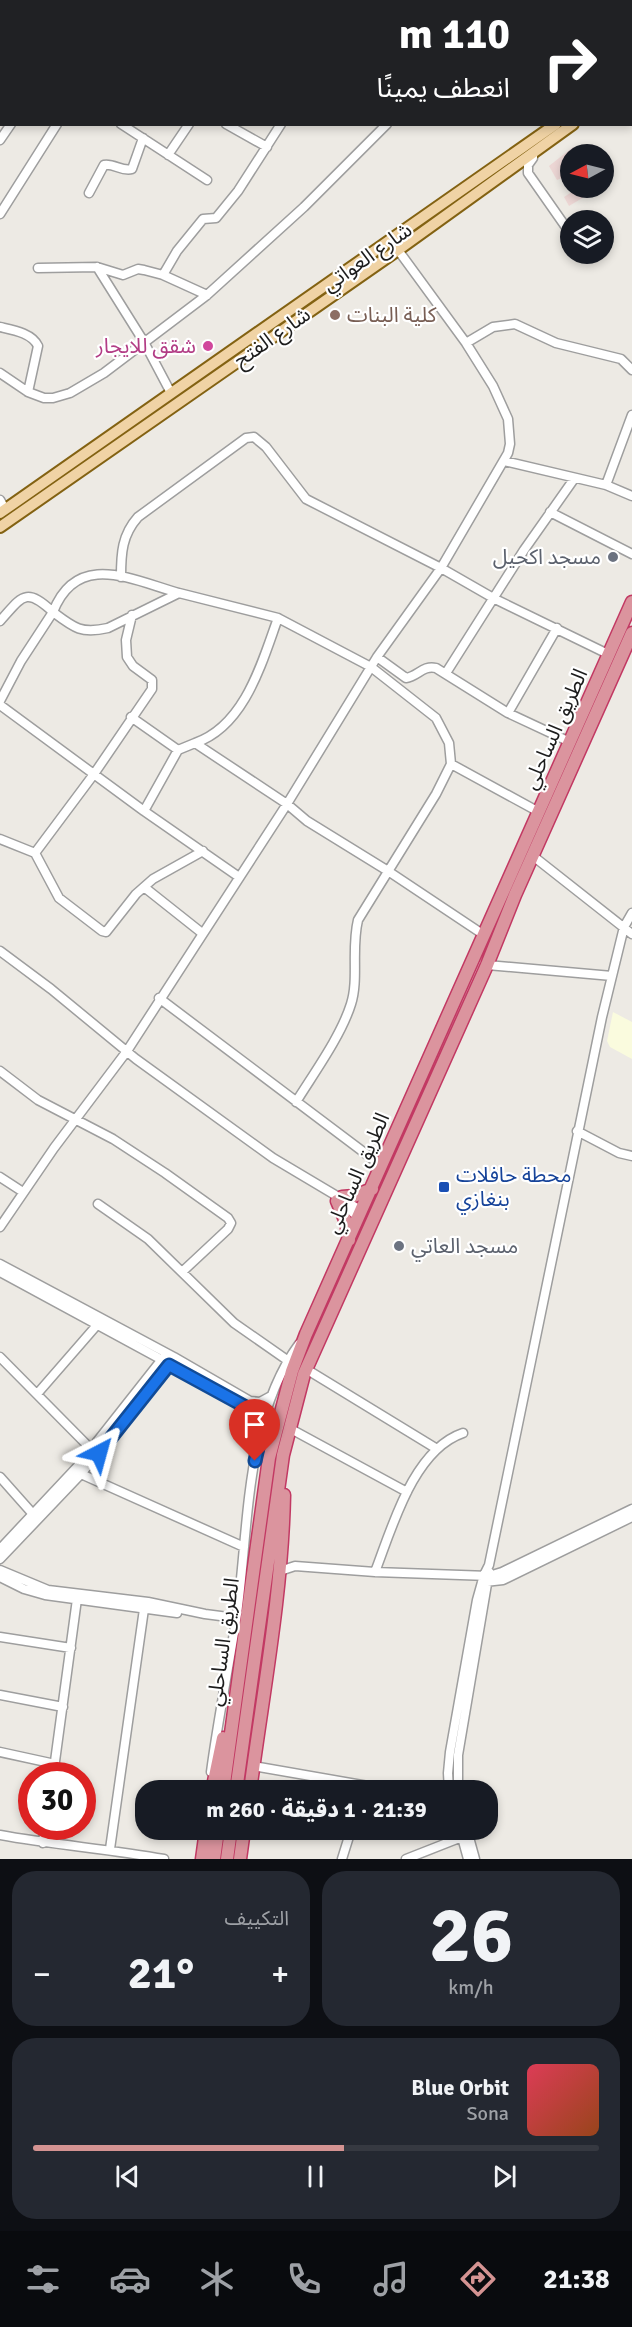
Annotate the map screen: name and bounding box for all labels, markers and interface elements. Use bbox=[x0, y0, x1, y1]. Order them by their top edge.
text: 110 m bbox=[399, 9, 510, 60]
icon: right bbox=[531, 24, 609, 102]
text: انعطف يمينًا bbox=[377, 72, 510, 105]
north arrow bbox=[560, 144, 614, 198]
map controls bbox=[560, 144, 614, 264]
button: layers bbox=[560, 210, 614, 264]
street label: شارع العواتي bbox=[317, 217, 419, 300]
street label: شارع الفتح bbox=[229, 301, 317, 374]
place label: كلية البنات bbox=[347, 302, 437, 328]
marker: كلية البنات bbox=[328, 308, 342, 322]
place label: شقق للايجار bbox=[95, 333, 196, 359]
marker: شقق للايجار bbox=[201, 339, 215, 353]
place label: مسجد اكحيل bbox=[493, 544, 601, 570]
marker: مسجد اكحيل bbox=[606, 550, 620, 564]
street label: الطريق الساحلي bbox=[517, 665, 596, 795]
street label: الطريق الساحلي bbox=[319, 1109, 398, 1239]
place label: محطة حافلات بنغازي bbox=[456, 1162, 571, 1215]
marker: محطة حافلات بنغازي bbox=[437, 1180, 451, 1194]
place label: مسجد العاتي bbox=[411, 1233, 518, 1262]
marker: مسجد العاتي bbox=[392, 1239, 406, 1253]
pin bbox=[229, 1399, 280, 1461]
icon: arrive bbox=[238, 1408, 271, 1441]
position arrow bbox=[67, 1421, 131, 1485]
street label: الطريق الساحلي bbox=[201, 1576, 248, 1708]
speed limit sign: 30 bbox=[18, 1762, 96, 1840]
text: 21:39 · 1 دقيقة · 260 m bbox=[206, 1796, 427, 1823]
text: 26 bbox=[429, 1888, 513, 1984]
text: التكييف bbox=[225, 1906, 289, 1931]
text: 21° bbox=[128, 1946, 194, 2001]
text: − bbox=[33, 1954, 51, 1995]
text: + bbox=[271, 1954, 289, 1995]
text: km/h bbox=[448, 1975, 494, 2000]
text: Blue Orbit bbox=[411, 2074, 509, 2101]
text: Sona bbox=[466, 2101, 509, 2126]
icon: previous bbox=[111, 2160, 144, 2193]
icon: pause bbox=[299, 2160, 332, 2193]
icon: next bbox=[488, 2160, 521, 2193]
icon: filters bbox=[22, 2258, 64, 2300]
icon: car bbox=[109, 2258, 151, 2300]
icon: climate bbox=[196, 2258, 238, 2300]
icon: phone bbox=[283, 2258, 325, 2300]
icon: music bbox=[370, 2258, 412, 2300]
icon: directions bbox=[457, 2258, 499, 2300]
text: 21:38 bbox=[543, 2263, 610, 2296]

